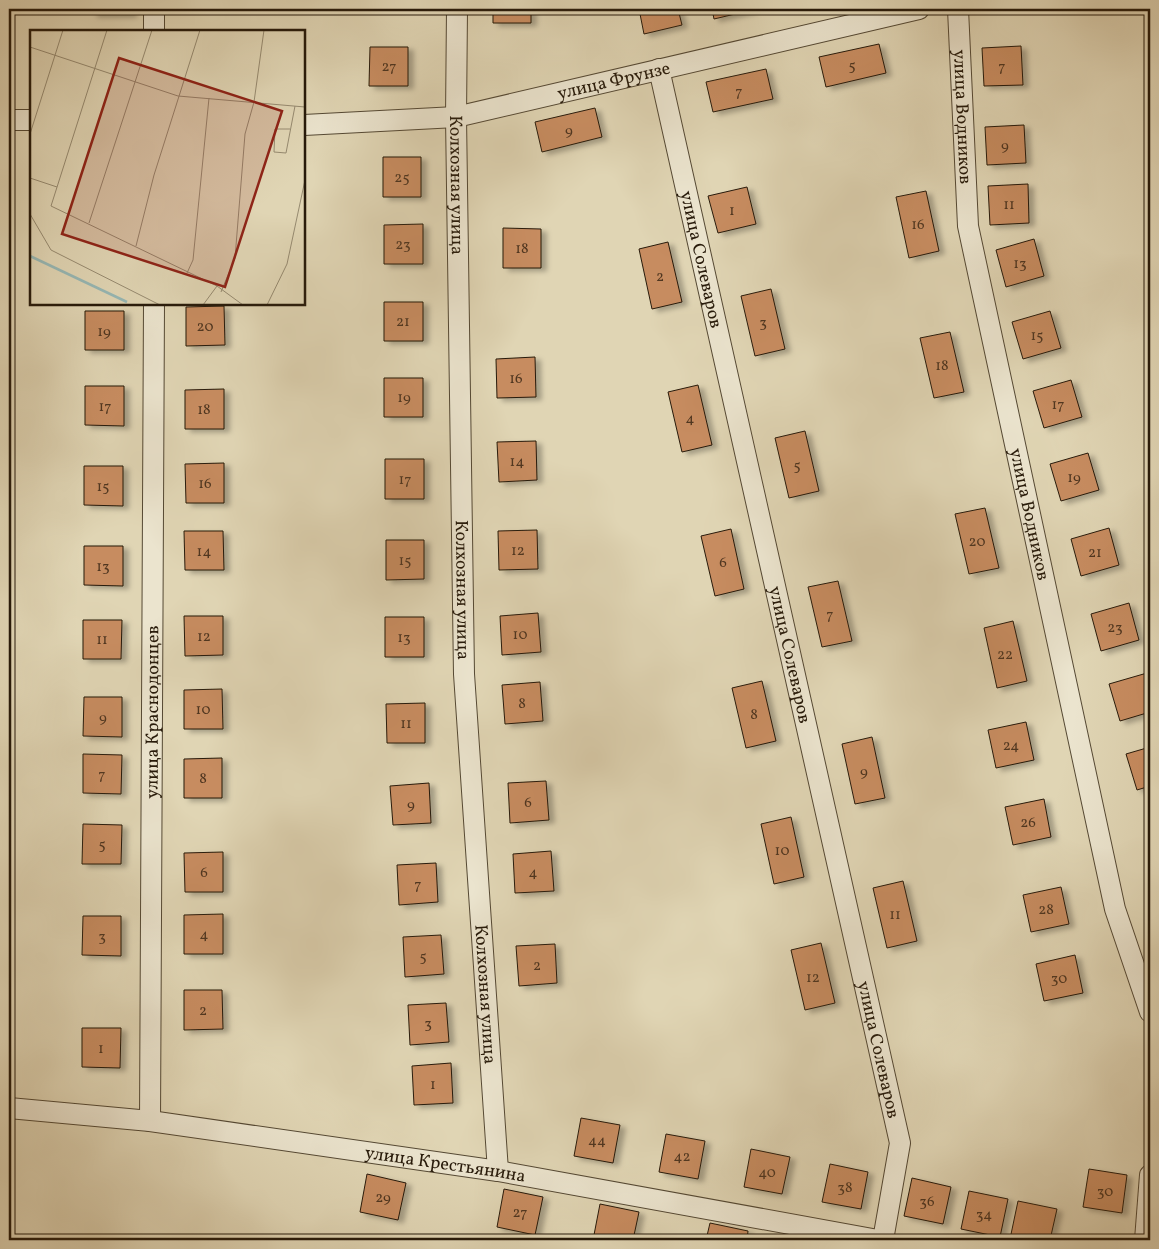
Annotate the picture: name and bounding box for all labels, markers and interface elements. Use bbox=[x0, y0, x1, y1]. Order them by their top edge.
inset map bbox=[30, 30, 305, 305]
street label: улица Водников bbox=[946, 49, 977, 185]
street label: улица Фрунзе bbox=[555, 56, 673, 107]
house number: 5 bbox=[848, 56, 856, 77]
house number: 27 bbox=[382, 57, 396, 78]
house number: 7 bbox=[998, 57, 1006, 78]
house number: 7 bbox=[735, 82, 743, 103]
street label: Колхозная улица bbox=[442, 115, 469, 255]
house number: 9 bbox=[565, 121, 573, 142]
house number: 9 bbox=[1001, 136, 1009, 157]
house number: 25 bbox=[394, 168, 410, 189]
street label: улица Солеваров bbox=[673, 189, 728, 331]
house number: 11 bbox=[1003, 195, 1015, 216]
house number: 1 bbox=[729, 201, 735, 222]
house number: 16 bbox=[911, 215, 925, 236]
house number: 23 bbox=[395, 235, 411, 256]
house number: 18 bbox=[515, 239, 529, 260]
house number: 13 bbox=[1013, 254, 1027, 275]
house number: 2 bbox=[656, 267, 664, 288]
house number: 21 bbox=[396, 312, 410, 333]
house number: 3 bbox=[759, 313, 767, 334]
house number: 20 bbox=[197, 317, 213, 338]
house number: 19 bbox=[97, 322, 111, 343]
house number: 15 bbox=[1030, 326, 1044, 347]
house number: 18 bbox=[935, 356, 949, 377]
house number: 16 bbox=[509, 369, 523, 390]
house number: 19 bbox=[397, 388, 411, 409]
house number: 17 bbox=[1051, 395, 1065, 416]
house number: 17 bbox=[98, 397, 112, 418]
house number: 18 bbox=[197, 400, 211, 421]
house number: 4 bbox=[686, 409, 695, 430]
street label: улица Водников bbox=[1002, 446, 1055, 583]
house number: 14 bbox=[510, 452, 524, 473]
house number: 5 bbox=[793, 456, 801, 477]
house number: 19 bbox=[1067, 468, 1081, 489]
house number: 17 bbox=[398, 470, 412, 491]
house number: 16 bbox=[198, 474, 212, 495]
house number: 15 bbox=[96, 477, 110, 498]
street label: Колхозная улица bbox=[448, 520, 475, 660]
house number: 20 bbox=[969, 532, 985, 553]
house number: 12 bbox=[511, 541, 525, 562]
house number: 14 bbox=[197, 542, 211, 563]
house number: 21 bbox=[1088, 543, 1102, 564]
house number: 15 bbox=[398, 551, 412, 572]
house number: 6 bbox=[719, 553, 727, 574]
house number: 13 bbox=[96, 557, 110, 578]
street label: улица Солеваров bbox=[761, 584, 816, 726]
house number: 7 bbox=[826, 605, 834, 626]
house number: 23 bbox=[1107, 618, 1123, 639]
street label: улица Краснодонцев bbox=[141, 625, 166, 799]
house number: 10 bbox=[513, 625, 527, 646]
house number: 12 bbox=[197, 627, 211, 648]
house number: 13 bbox=[397, 628, 411, 649]
house number: 11 bbox=[96, 630, 108, 651]
house number: 22 bbox=[997, 645, 1013, 666]
house number: 8 bbox=[518, 694, 526, 715]
house number: 10 bbox=[196, 700, 210, 721]
house number: 8 bbox=[750, 705, 758, 726]
house number: 9 bbox=[99, 708, 107, 729]
house number: 11 bbox=[400, 714, 412, 735]
house number: 24 bbox=[1003, 736, 1019, 757]
house number: 9 bbox=[860, 762, 868, 783]
house number: 7 bbox=[98, 765, 106, 786]
house number: 8 bbox=[199, 769, 207, 790]
house number: 6 bbox=[524, 793, 532, 814]
house number: 9 bbox=[407, 795, 415, 816]
house number: 26 bbox=[1020, 813, 1036, 834]
house number: 5 bbox=[98, 835, 106, 856]
house number: 10 bbox=[775, 841, 789, 862]
house number: 6 bbox=[200, 863, 208, 884]
house number: 4 bbox=[529, 863, 538, 884]
house number: 7 bbox=[414, 875, 422, 896]
house number: 28 bbox=[1038, 900, 1054, 921]
house number: 11 bbox=[889, 905, 901, 926]
street label: Колхозная улица bbox=[467, 924, 502, 1065]
house number: 4 bbox=[200, 925, 209, 946]
house number: 3 bbox=[98, 927, 106, 948]
house number: 5 bbox=[419, 947, 427, 968]
house number: 2 bbox=[533, 956, 541, 977]
house number: 12 bbox=[806, 968, 820, 989]
house number: 30 bbox=[1051, 969, 1067, 990]
street label: улица Солеваров bbox=[850, 979, 905, 1121]
house number: 2 bbox=[199, 1001, 207, 1022]
house number: 3 bbox=[424, 1014, 432, 1035]
house number: 1 bbox=[98, 1039, 104, 1060]
house number: 1 bbox=[430, 1075, 436, 1096]
house number: 44 bbox=[588, 1131, 606, 1152]
street label: улица Крестьянина bbox=[363, 1141, 528, 1190]
house number: 42 bbox=[673, 1147, 691, 1168]
house number: 40 bbox=[758, 1163, 776, 1184]
house number: 38 bbox=[837, 1178, 853, 1199]
house number: 30 bbox=[1097, 1182, 1113, 1203]
house number: 29 bbox=[375, 1188, 391, 1209]
house number: 36 bbox=[919, 1192, 935, 1213]
house number: 27 bbox=[513, 1203, 527, 1224]
house number: 34 bbox=[976, 1205, 992, 1226]

